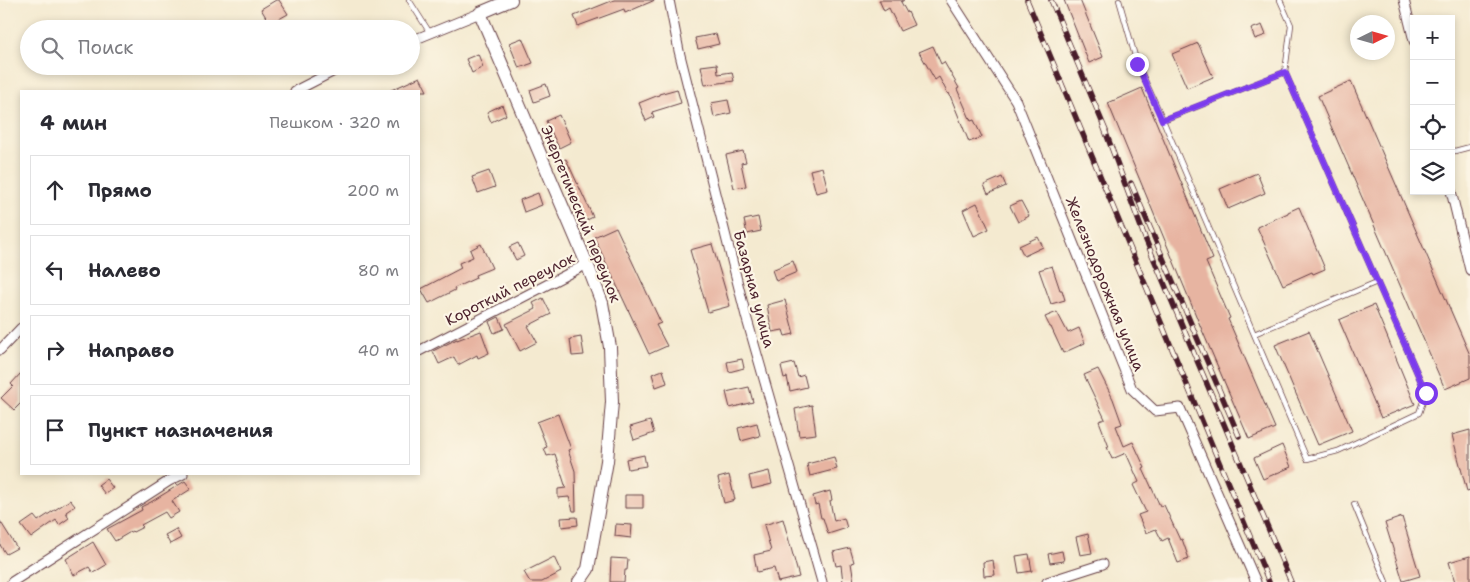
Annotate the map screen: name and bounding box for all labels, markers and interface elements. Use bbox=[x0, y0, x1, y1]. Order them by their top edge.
north arrow bbox=[1350, 15, 1395, 60]
map controls bbox=[1410, 15, 1455, 195]
button: + bbox=[1410, 15, 1455, 60]
search box bbox=[20, 20, 420, 75]
icon: search bbox=[38, 34, 66, 62]
text: Поиск bbox=[78, 35, 133, 60]
route end bbox=[1126, 53, 1149, 76]
button: − bbox=[1410, 60, 1455, 105]
button: locate bbox=[1410, 105, 1455, 150]
text: 4 мин bbox=[40, 109, 107, 137]
text: Пешком · 320 m bbox=[269, 112, 400, 133]
street label: Энергетический переулок bbox=[536, 122, 626, 306]
button: layers bbox=[1410, 150, 1455, 195]
icon: ahead bbox=[41, 176, 69, 204]
text: Прямо bbox=[88, 178, 152, 203]
text: 200 m bbox=[347, 180, 399, 201]
street label: Железнодорожная улица bbox=[1061, 194, 1149, 375]
street label: Базарная улица bbox=[729, 228, 779, 351]
street label: Короткий переулок bbox=[442, 248, 578, 330]
icon: left bbox=[41, 256, 69, 284]
text: Налево bbox=[88, 258, 161, 283]
text: 80 m bbox=[358, 260, 399, 281]
icon: right bbox=[41, 336, 69, 364]
text: Направо bbox=[88, 338, 174, 363]
text: 40 m bbox=[357, 340, 399, 361]
route start bbox=[1415, 382, 1438, 405]
icon: arrive bbox=[41, 416, 69, 444]
text: Пункт назначения bbox=[88, 418, 273, 443]

